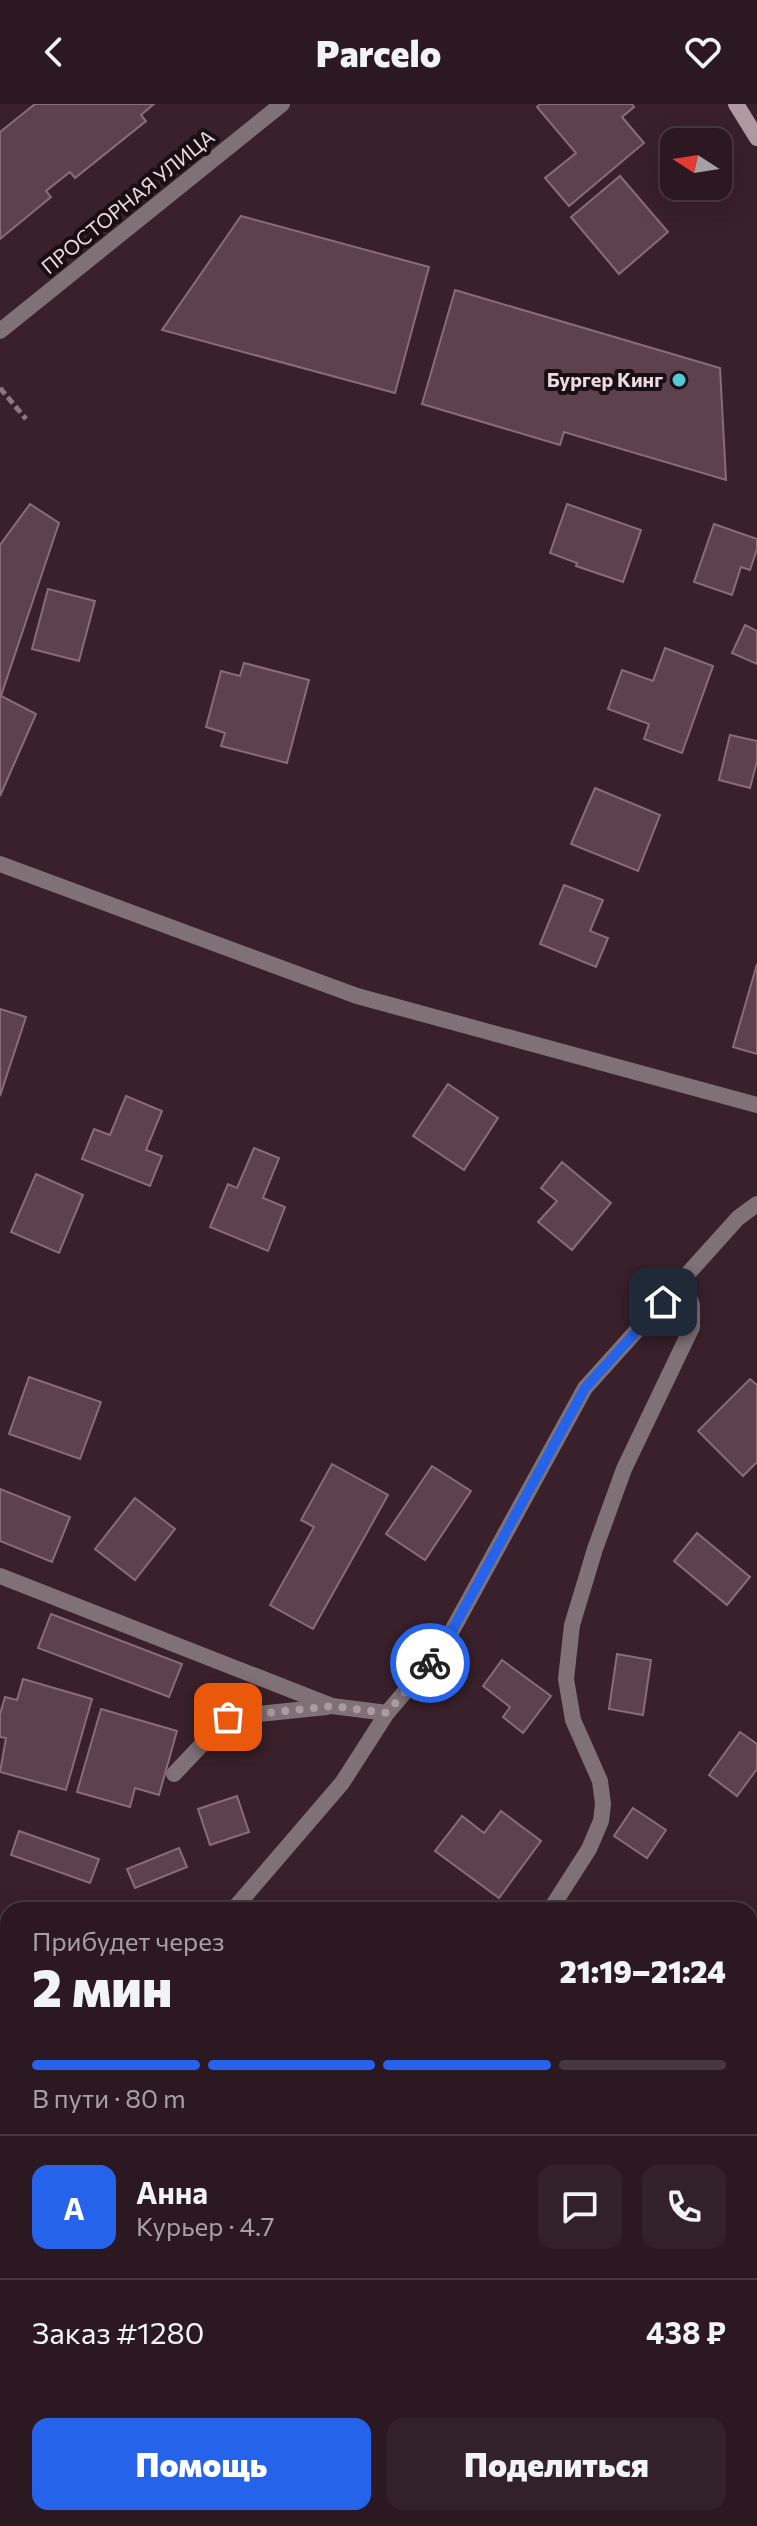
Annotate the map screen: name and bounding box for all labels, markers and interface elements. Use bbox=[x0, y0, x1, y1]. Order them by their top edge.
icon: back bbox=[32, 30, 76, 74]
text: Parcelo bbox=[316, 30, 441, 74]
icon: heart bbox=[681, 30, 725, 74]
street label: ПРОСТОРНАЯ УЛИЦА bbox=[36, 124, 219, 278]
north arrow bbox=[660, 128, 732, 200]
map controls bbox=[660, 128, 732, 200]
place label: Бургер Кинг bbox=[547, 367, 663, 391]
marker: Бургер Кинг bbox=[670, 371, 688, 389]
pin bbox=[629, 1268, 697, 1336]
icon: home bbox=[641, 1280, 685, 1324]
courier bbox=[390, 1623, 470, 1703]
icon: bike bbox=[408, 1641, 452, 1685]
pin bbox=[194, 1683, 262, 1751]
icon: bag bbox=[206, 1695, 250, 1739]
text: Прибудет через bbox=[32, 1925, 225, 1956]
text: 21:19–21:24 bbox=[559, 1952, 726, 1989]
text: 2 мин bbox=[32, 1954, 172, 2018]
text: В пути · 80 m bbox=[32, 2082, 186, 2113]
button: chat bbox=[538, 2165, 622, 2249]
button: phone bbox=[642, 2165, 726, 2249]
text: Анна bbox=[136, 2173, 208, 2210]
text: А bbox=[63, 2189, 85, 2226]
text: Курьер · 4.7 bbox=[136, 2210, 275, 2241]
text: Заказ #1280 bbox=[32, 2313, 204, 2350]
text: 438 ₽ bbox=[646, 2313, 726, 2350]
button: Помощь bbox=[32, 2418, 371, 2510]
button: Поделиться bbox=[387, 2418, 726, 2510]

